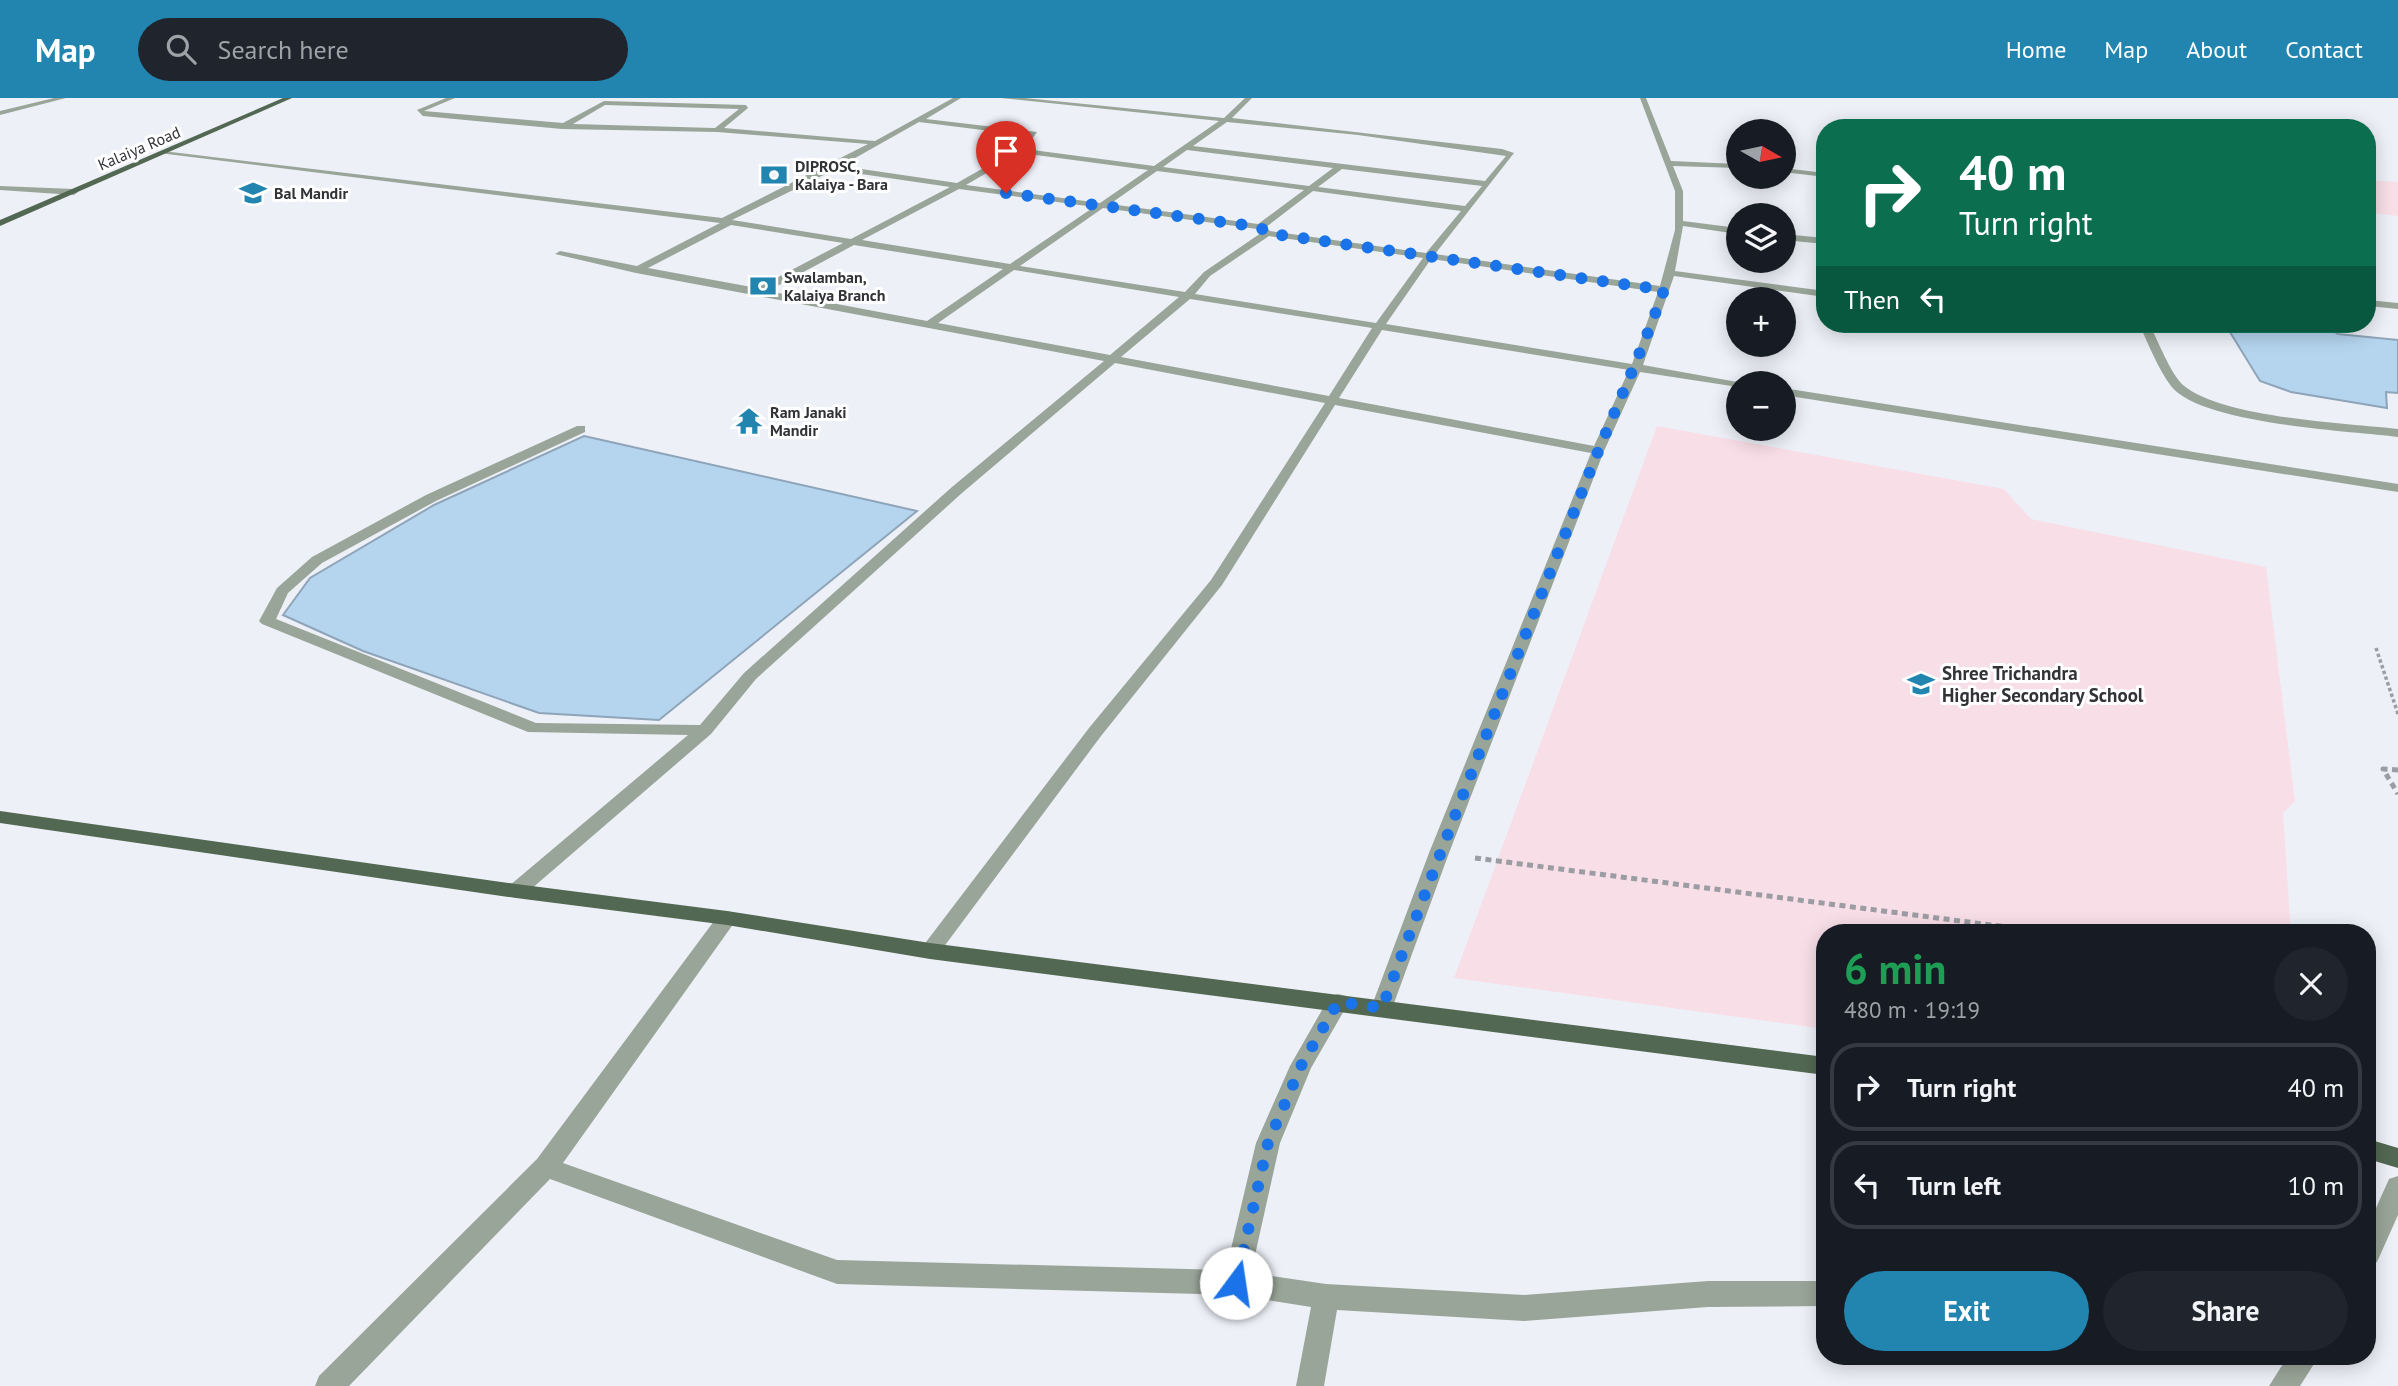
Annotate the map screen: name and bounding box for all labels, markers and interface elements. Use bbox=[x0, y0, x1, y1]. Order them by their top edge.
search box bbox=[138, 18, 628, 81]
text: Map bbox=[35, 28, 96, 71]
icon: search bbox=[162, 30, 200, 68]
text: Search here bbox=[218, 33, 349, 66]
text: Home bbox=[2006, 34, 2066, 65]
text: Map bbox=[2104, 34, 2148, 65]
text: About bbox=[2186, 34, 2247, 65]
text: Contact bbox=[2285, 34, 2363, 65]
north arrow bbox=[1726, 119, 1796, 189]
map controls bbox=[1726, 119, 1796, 441]
pin bbox=[976, 121, 1036, 193]
street label: Kalaiya Road bbox=[95, 122, 183, 174]
icon: arrive bbox=[987, 132, 1025, 170]
text: 40 m bbox=[1959, 140, 2066, 204]
icon: right bbox=[1844, 147, 1935, 238]
place label: DIPROSC, Kalaiya - Bara bbox=[795, 156, 888, 194]
bank icon: DIPROSC, Kalaiya - Bara bbox=[759, 160, 789, 190]
school or university icon: Bal Mandir bbox=[238, 178, 268, 208]
place label: Bal Mandir bbox=[274, 183, 349, 203]
text: Turn right bbox=[1959, 202, 2093, 244]
button: layers bbox=[1726, 203, 1796, 273]
place label: Swalamban, Kalaiya Branch bbox=[784, 267, 886, 305]
bank icon: Swalamban, Kalaiya Branch bbox=[748, 271, 778, 301]
icon: left bbox=[1914, 280, 1952, 318]
text: Then bbox=[1844, 283, 1900, 316]
button: + bbox=[1726, 287, 1796, 357]
button: − bbox=[1726, 371, 1796, 441]
place label: Ram Janaki Mandir bbox=[770, 402, 847, 440]
temple icon: Ram Janaki Mandir bbox=[734, 406, 764, 436]
place label: Shree Trichandra Higher Secondary School bbox=[1942, 661, 2144, 707]
school or university icon: Shree Trichandra Higher Secondary School bbox=[1906, 669, 1936, 699]
text: 6 min bbox=[1844, 941, 1946, 996]
button: close bbox=[2274, 947, 2348, 1021]
text: 480 m · 19:19 bbox=[1844, 995, 1980, 1024]
icon: right bbox=[1848, 1068, 1886, 1106]
text: Turn right bbox=[1907, 1071, 2016, 1104]
text: 40 m bbox=[2288, 1071, 2344, 1104]
icon: left bbox=[1848, 1166, 1886, 1204]
text: Turn left bbox=[1907, 1169, 2001, 1202]
text: 10 m bbox=[2288, 1169, 2344, 1202]
position arrow bbox=[1199, 1246, 1273, 1320]
button: Exit bbox=[1844, 1271, 2089, 1351]
button: Share bbox=[2103, 1271, 2348, 1351]

